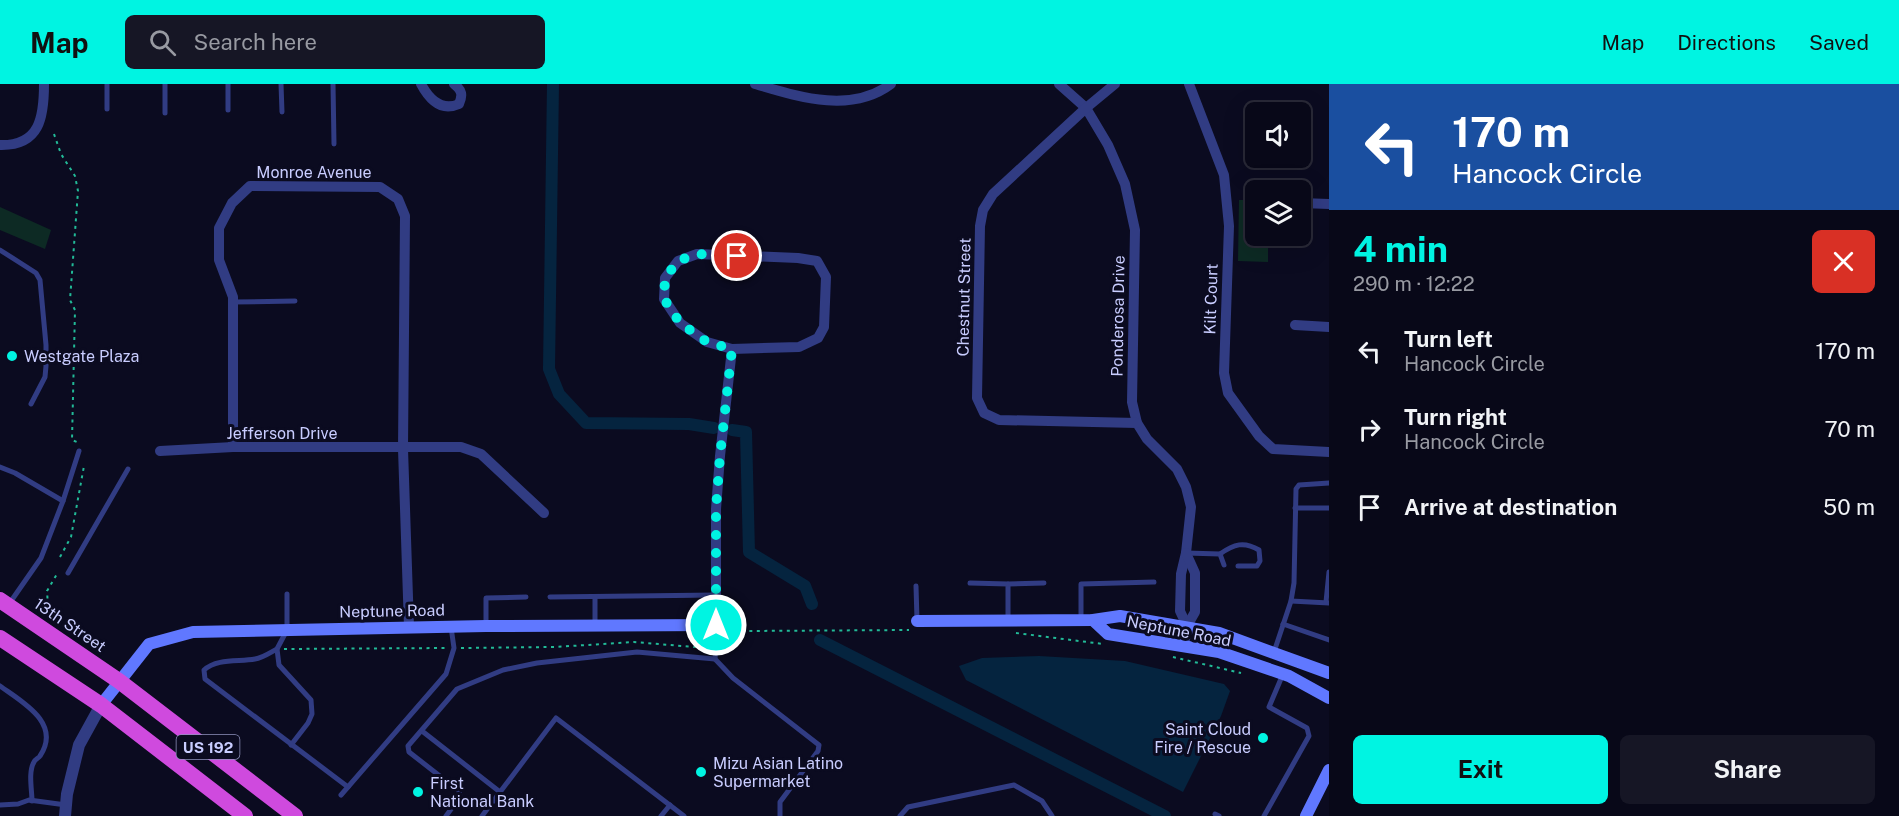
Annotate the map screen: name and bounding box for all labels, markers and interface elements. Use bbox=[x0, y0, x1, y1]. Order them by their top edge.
search box bbox=[125, 15, 545, 69]
text: Map bbox=[30, 26, 89, 59]
icon: search bbox=[146, 26, 179, 59]
text: Search here bbox=[194, 29, 317, 55]
text: Map bbox=[1602, 30, 1644, 55]
text: Directions bbox=[1677, 30, 1776, 55]
text: Saved bbox=[1809, 30, 1869, 55]
map controls bbox=[1245, 102, 1311, 246]
button: sound bbox=[1245, 102, 1311, 168]
text: 170 m bbox=[1452, 107, 1570, 156]
icon: left bbox=[1353, 108, 1431, 186]
text: Hancock Circle bbox=[1452, 157, 1642, 189]
street label: Monroe Avenue bbox=[256, 163, 372, 182]
button: layers bbox=[1245, 180, 1311, 246]
text: 4 min bbox=[1353, 228, 1448, 270]
pin bbox=[711, 230, 762, 281]
button: close bbox=[1812, 230, 1875, 293]
street label: Chestnut Street bbox=[953, 237, 975, 357]
icon: arrive bbox=[720, 239, 753, 272]
street label: Ponderosa Drive bbox=[1107, 255, 1129, 377]
street label: Kilt Court bbox=[1200, 263, 1222, 335]
text: 290 m · 12:22 bbox=[1353, 272, 1475, 296]
text: Turn left bbox=[1404, 326, 1493, 352]
icon: left bbox=[1353, 335, 1386, 368]
text: 170 m bbox=[1815, 338, 1875, 364]
place label: Westgate Plaza bbox=[24, 347, 139, 366]
marker: Westgate Plaza bbox=[5, 349, 19, 363]
text: Hancock Circle bbox=[1404, 352, 1545, 376]
text: Turn right bbox=[1404, 404, 1507, 430]
icon: right bbox=[1353, 413, 1386, 446]
text: 70 m bbox=[1824, 416, 1875, 442]
street label: Jefferson Drive bbox=[227, 424, 337, 443]
text: Hancock Circle bbox=[1404, 430, 1545, 454]
icon: arrive bbox=[1353, 491, 1386, 524]
text: Arrive at destination bbox=[1404, 494, 1617, 520]
text: 50 m bbox=[1823, 494, 1875, 520]
position arrow bbox=[684, 593, 748, 657]
street label: 13th Street bbox=[30, 594, 110, 656]
street label: Neptune Road bbox=[339, 601, 445, 621]
street label: Neptune Road bbox=[1125, 612, 1233, 650]
place label: Saint Cloud Fire / Rescue bbox=[1154, 720, 1251, 757]
marker: Saint Cloud Fire / Rescue bbox=[1256, 731, 1270, 745]
road number: US 192 bbox=[176, 735, 240, 759]
button: Exit bbox=[1353, 735, 1608, 804]
button: Share bbox=[1620, 735, 1875, 804]
place label: Mizu Asian Latino Supermarket bbox=[713, 754, 843, 791]
marker: Mizu Asian Latino Supermarket bbox=[694, 765, 708, 779]
place label: First National Bank bbox=[430, 774, 534, 811]
marker: First National Bank bbox=[411, 785, 425, 799]

